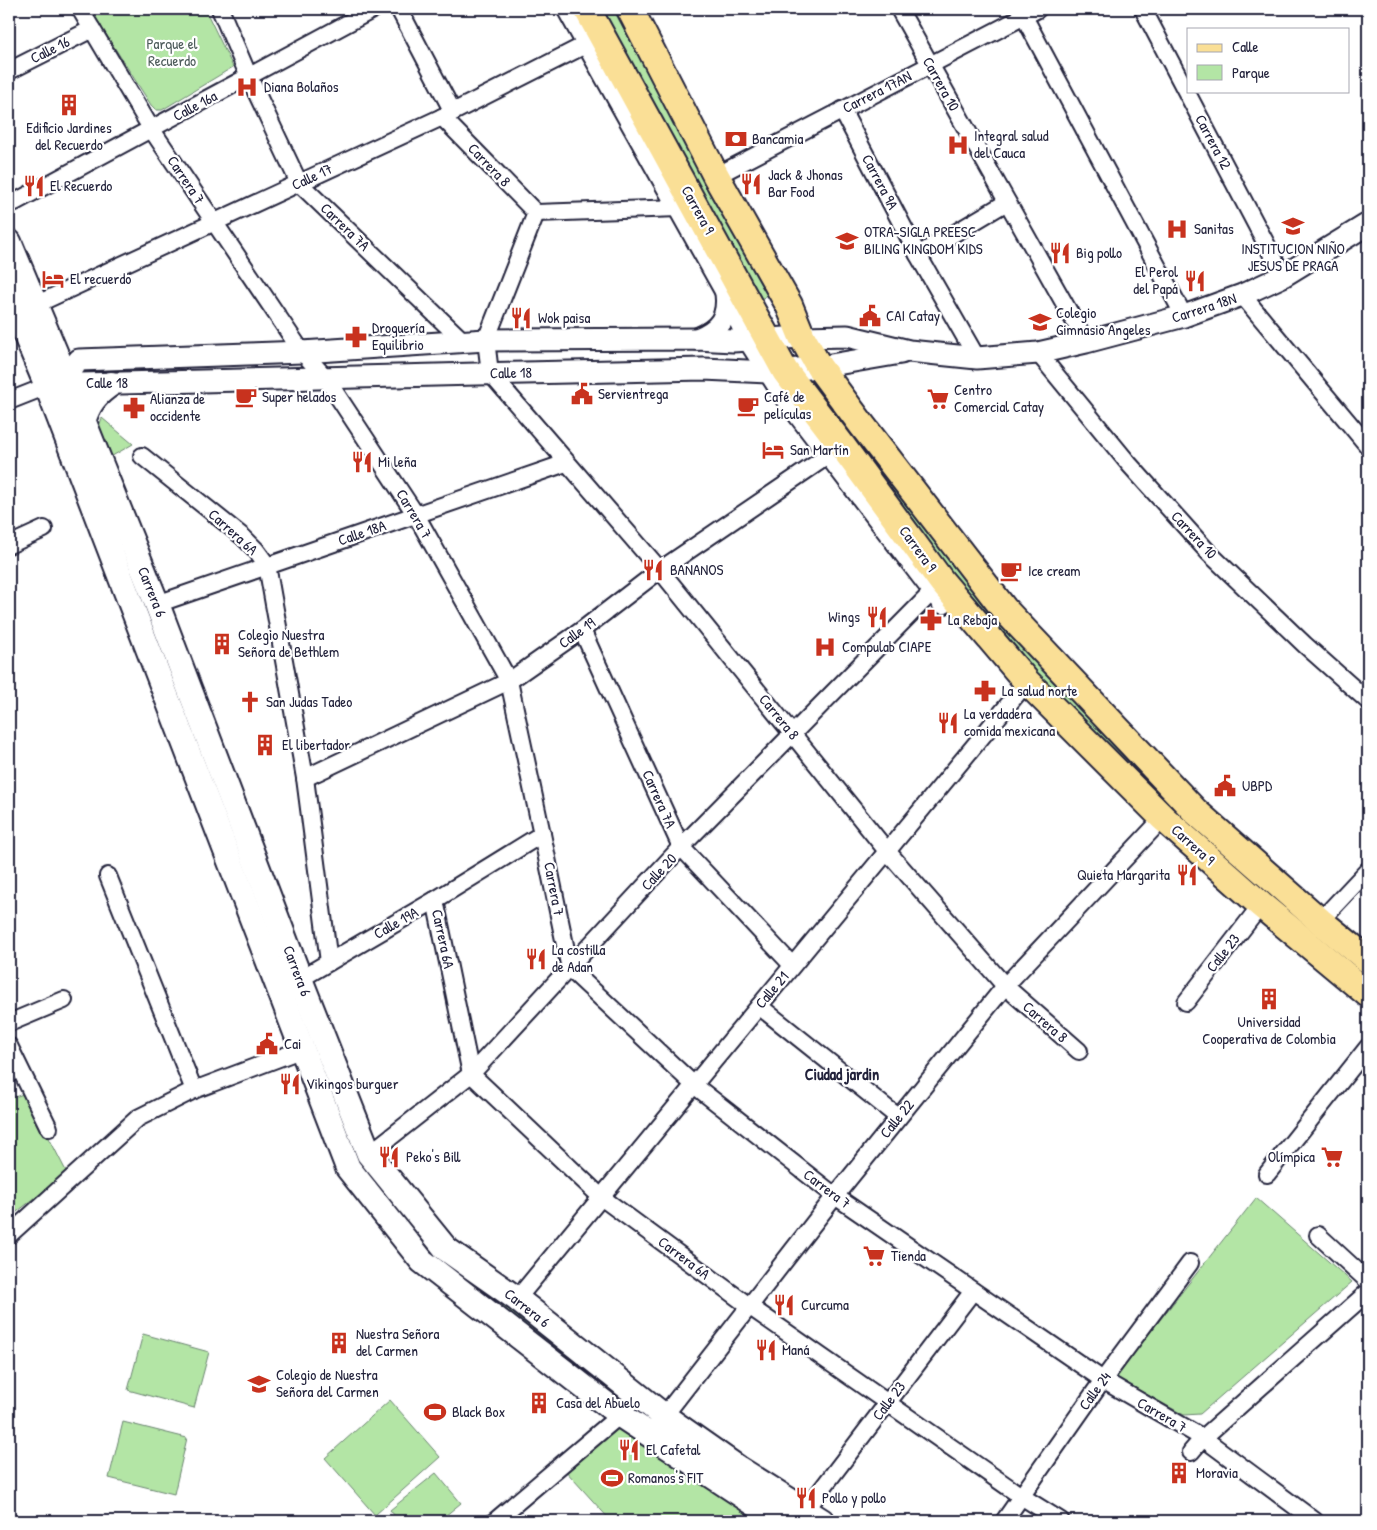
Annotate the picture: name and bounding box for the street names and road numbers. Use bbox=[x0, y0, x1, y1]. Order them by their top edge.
street label: Calle 16 bbox=[27, 31, 73, 68]
street label: Carrera 10 bbox=[918, 53, 965, 115]
street label: Carrera 17AN bbox=[839, 65, 915, 118]
street label: Calle 16a bbox=[169, 85, 221, 126]
street label: Carrera 12 bbox=[1190, 111, 1237, 173]
street label: Carrera 8 bbox=[463, 138, 515, 191]
street label: Carrera 7 bbox=[163, 151, 210, 208]
street label: Carrera 9A bbox=[857, 151, 904, 214]
street label: Calle 17 bbox=[288, 158, 336, 195]
street label: Carrera 9 bbox=[677, 182, 721, 238]
street label: Carrera 7A bbox=[316, 198, 375, 256]
street label: Carrera 18N bbox=[1169, 287, 1239, 328]
street label: Calle 18 bbox=[490, 362, 532, 383]
street label: Calle 18 bbox=[86, 372, 128, 393]
street label: Carrera 7 bbox=[391, 485, 437, 542]
street label: Carrera 6A bbox=[204, 504, 263, 560]
street label: Carrera 10 bbox=[1167, 506, 1222, 564]
street label: Calle 18A bbox=[335, 514, 389, 550]
street label: Carrera 9 bbox=[895, 521, 943, 576]
street label: Carrera 6 bbox=[133, 563, 172, 620]
street label: Calle 19 bbox=[554, 612, 600, 653]
street label: Carrera 8 bbox=[754, 689, 804, 744]
street label: Carrera 7A bbox=[637, 766, 682, 832]
street label: Carrera 9 bbox=[1167, 819, 1220, 870]
street label: Calle 20 bbox=[636, 848, 681, 895]
street label: Carrera 7 bbox=[539, 860, 570, 917]
street label: Calle 19A bbox=[370, 901, 422, 944]
street label: Carrera 6A bbox=[427, 907, 460, 971]
street label: Calle 23 bbox=[1201, 929, 1245, 976]
street label: Carrera 6 bbox=[278, 942, 317, 999]
street label: Calle 21 bbox=[750, 967, 793, 1013]
street label: Carrera 8 bbox=[1018, 996, 1072, 1047]
street label: Calle 22 bbox=[875, 1095, 919, 1142]
street label: Carrera 7 bbox=[799, 1164, 855, 1213]
street label: Carrera 6A bbox=[654, 1231, 715, 1284]
street label: Carrera 6 bbox=[500, 1283, 555, 1332]
street label: Calle 24 bbox=[1074, 1367, 1116, 1414]
street label: Calle 23 bbox=[867, 1377, 910, 1424]
street label: Carrera 7 bbox=[1134, 1392, 1191, 1437]

